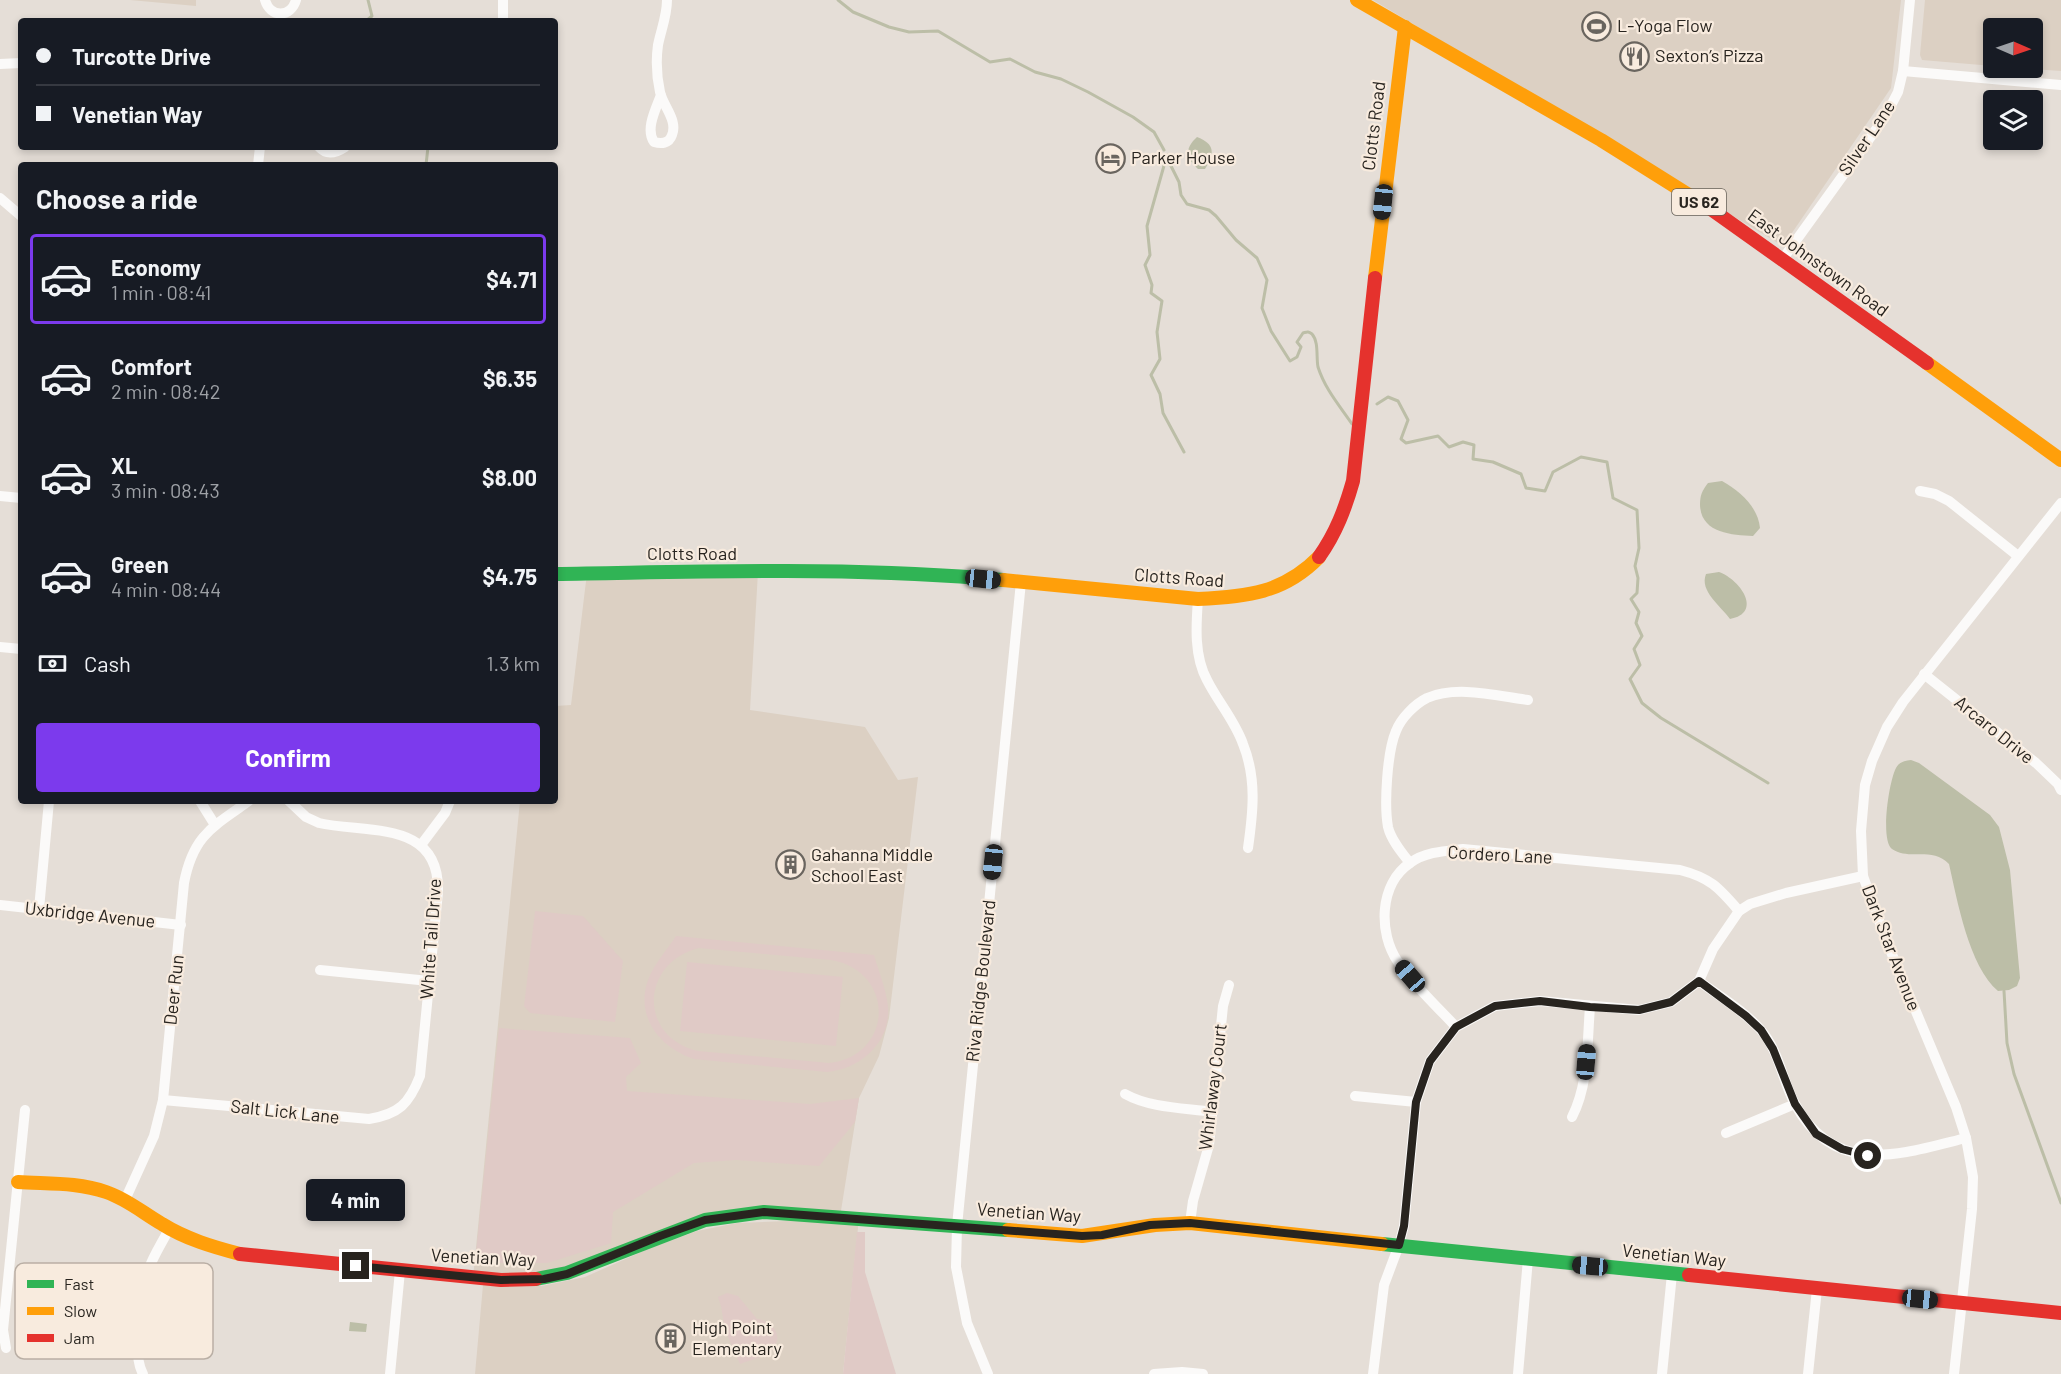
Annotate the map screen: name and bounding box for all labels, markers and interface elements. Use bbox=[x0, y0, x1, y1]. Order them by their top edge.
sports icon: L-Yoga Flow bbox=[1580, 10, 1612, 42]
place label: L-Yoga Flow bbox=[1617, 14, 1712, 36]
north arrow bbox=[1983, 18, 2043, 78]
map controls bbox=[1983, 18, 2043, 150]
restaurant icon: Sexton’s Pizza bbox=[1618, 40, 1650, 72]
text: Turcotte Drive bbox=[72, 43, 211, 69]
place label: Sexton’s Pizza bbox=[1655, 44, 1763, 66]
street label: Clotts Road bbox=[1357, 80, 1389, 172]
button: layers bbox=[1983, 90, 2043, 150]
street label: Silver Lane bbox=[1833, 96, 1899, 179]
text: Venetian Way bbox=[72, 101, 202, 127]
hotel icon: Parker House bbox=[1094, 142, 1126, 174]
place label: Parker House bbox=[1131, 146, 1235, 168]
text: Choose a ride bbox=[36, 182, 198, 214]
car bbox=[1372, 183, 1394, 221]
road number: US 62 bbox=[1672, 189, 1726, 215]
street label: East Johnstown Road bbox=[1744, 204, 1893, 321]
icon: car bbox=[39, 252, 93, 306]
text: Economy bbox=[111, 254, 201, 280]
text: $4.71 bbox=[486, 266, 537, 292]
text: 1 min · 08:41 bbox=[111, 280, 211, 304]
icon: car bbox=[39, 351, 93, 405]
text: Comfort bbox=[111, 353, 192, 379]
text: $6.35 bbox=[483, 365, 537, 391]
text: 2 min · 08:42 bbox=[111, 379, 221, 403]
icon: car bbox=[39, 450, 93, 504]
text: XL bbox=[111, 452, 137, 478]
text: $8.00 bbox=[482, 464, 537, 490]
text: 3 min · 08:43 bbox=[111, 478, 220, 502]
street label: Clotts Road bbox=[647, 542, 737, 564]
icon: car bbox=[39, 549, 93, 603]
text: Green bbox=[111, 551, 169, 577]
text: $4.75 bbox=[482, 563, 537, 589]
street label: Clotts Road bbox=[1133, 563, 1225, 591]
car bbox=[964, 568, 1002, 590]
text: 4 min · 08:44 bbox=[111, 577, 221, 601]
icon: cash bbox=[36, 647, 69, 680]
text: Cash bbox=[84, 650, 131, 676]
text: 1.3 km bbox=[487, 651, 540, 675]
street label: Arcaro Drive bbox=[1950, 690, 2039, 768]
button: Confirm bbox=[36, 723, 540, 792]
street label: Cordero Lane bbox=[1447, 840, 1553, 868]
place label: Gahanna Middle School East bbox=[811, 843, 933, 886]
car bbox=[982, 843, 1004, 881]
building icon: Gahanna Middle School East bbox=[774, 849, 806, 881]
street label: White Tail Drive bbox=[415, 878, 445, 1000]
street label: Dark Star Avenue bbox=[1858, 882, 1926, 1014]
street label: Uxbridge Avenue bbox=[24, 896, 156, 932]
street label: Riva Ridge Boulevard bbox=[961, 899, 999, 1063]
street label: Deer Run bbox=[158, 954, 188, 1026]
car bbox=[1391, 957, 1429, 995]
street label: Whirlaway Court bbox=[1193, 1022, 1231, 1151]
car bbox=[1575, 1043, 1597, 1081]
street label: Salt Lick Lane bbox=[230, 1094, 341, 1128]
route start bbox=[1854, 1142, 1881, 1169]
callout: 4 min bbox=[306, 1179, 406, 1221]
text: 4 min bbox=[331, 1188, 380, 1212]
street label: Venetian Way bbox=[976, 1197, 1082, 1227]
street label: Venetian Way bbox=[1621, 1239, 1727, 1271]
street label: Venetian Way bbox=[430, 1243, 536, 1271]
route end bbox=[342, 1252, 369, 1279]
car bbox=[1571, 1255, 1609, 1277]
legend bbox=[15, 1263, 213, 1359]
text: Fast bbox=[64, 1274, 94, 1293]
car bbox=[1901, 1288, 1939, 1310]
text: Slow bbox=[64, 1301, 97, 1320]
place label: High Point Elementary bbox=[692, 1316, 782, 1359]
building icon: High Point Elementary bbox=[655, 1322, 687, 1354]
text: Jam bbox=[64, 1328, 95, 1347]

